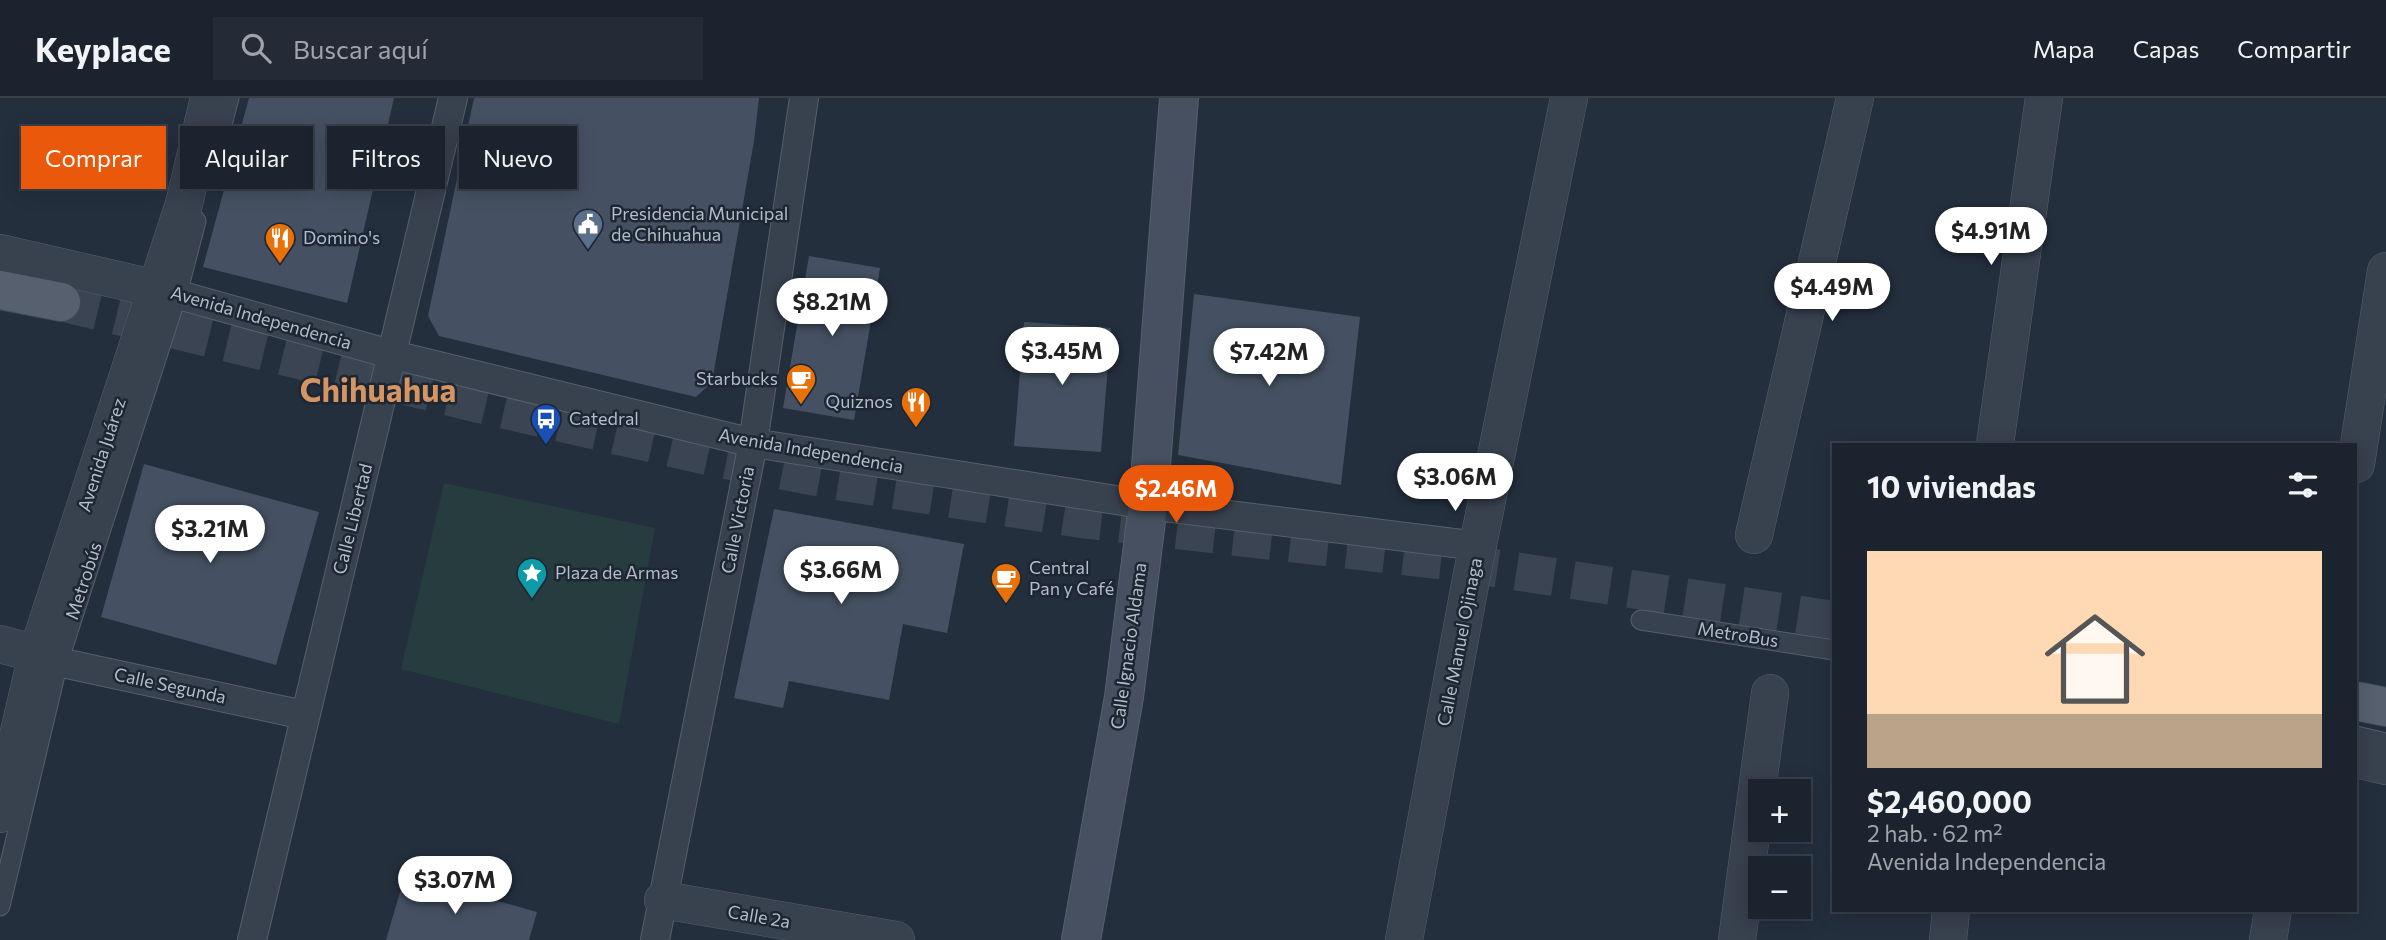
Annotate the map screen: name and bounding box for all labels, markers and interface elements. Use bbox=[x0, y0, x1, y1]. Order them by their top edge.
search box bbox=[213, 17, 703, 80]
text: Keyplace bbox=[35, 28, 171, 69]
icon: search bbox=[237, 29, 275, 67]
text: Buscar aquí bbox=[293, 33, 428, 64]
text: Mapa bbox=[2033, 34, 2095, 63]
text: Capas bbox=[2133, 34, 2199, 63]
text: Compartir bbox=[2237, 34, 2351, 63]
chip: Comprar bbox=[21, 126, 166, 189]
chip: Alquilar bbox=[180, 126, 313, 189]
chip: Filtros bbox=[327, 126, 445, 189]
chip: Nuevo bbox=[459, 126, 577, 189]
place label: Presidencia Municipal de Chihuahua bbox=[611, 202, 788, 245]
public building icon: Presidencia Municipal de Chihuahua bbox=[571, 207, 605, 251]
pin: $4.91M bbox=[1934, 208, 2048, 267]
text: $4.91M bbox=[1951, 216, 2031, 244]
restaurant icon: Domino's bbox=[263, 221, 297, 265]
place label: Domino's bbox=[303, 226, 380, 248]
pin: $4.49M bbox=[1775, 264, 1889, 323]
text: $4.49M bbox=[1790, 272, 1874, 300]
pin: $8.21M bbox=[775, 278, 889, 338]
street label: Avenida Independencia bbox=[168, 281, 354, 353]
text: $8.21M bbox=[793, 287, 871, 315]
pin: $3.45M bbox=[1005, 328, 1119, 387]
pin: $7.42M bbox=[1212, 328, 1326, 388]
text: $3.45M bbox=[1021, 336, 1103, 364]
text: $7.42M bbox=[1229, 337, 1309, 365]
cafe icon: Starbucks bbox=[784, 362, 818, 406]
place label: Starbucks bbox=[696, 367, 778, 389]
district label: Chihuahua bbox=[300, 369, 456, 409]
restaurant icon: Quiznos bbox=[899, 385, 933, 429]
place label: Quiznos bbox=[826, 390, 893, 412]
street label: Avenida Juárez bbox=[72, 395, 130, 514]
bus stop icon: Catedral bbox=[529, 402, 563, 446]
place label: Catedral bbox=[569, 407, 639, 429]
street label: Avenida Independencia bbox=[717, 423, 905, 477]
pin: $3.06M bbox=[1398, 454, 1512, 513]
street label: Calle Libertad bbox=[328, 461, 376, 576]
text: $3.06M bbox=[1413, 462, 1497, 490]
street label: Calle Victoria bbox=[716, 464, 758, 575]
pin: $2.46M bbox=[1119, 466, 1233, 525]
icon: filters bbox=[2284, 466, 2322, 504]
text: 10 viviendas bbox=[1867, 467, 2036, 504]
text: $2.46M bbox=[1135, 474, 1217, 502]
pin: $3.21M bbox=[153, 505, 267, 565]
text: $3.21M bbox=[171, 514, 249, 542]
street label: Metrobús bbox=[60, 539, 106, 622]
pin: $3.66M bbox=[784, 546, 898, 606]
text: $3.66M bbox=[800, 555, 882, 583]
place icon: Plaza de Armas bbox=[515, 556, 549, 600]
place label: Central Pan y Café bbox=[1029, 556, 1114, 599]
street label: Calle Manuel Ojinaga bbox=[1432, 556, 1486, 728]
place label: Plaza de Armas bbox=[555, 561, 678, 583]
cafe icon: Central Pan y Café bbox=[989, 561, 1023, 605]
street label: Calle Ignacio Aldama bbox=[1105, 561, 1151, 731]
icon: home bbox=[2032, 596, 2158, 722]
street label: MetroBus bbox=[1696, 617, 1780, 651]
street label: Calle Segunda bbox=[112, 662, 228, 708]
map controls bbox=[1748, 779, 1811, 919]
button: + bbox=[1748, 779, 1811, 842]
text: $2,460,000 bbox=[1867, 782, 2032, 819]
text: 2 hab. · 62 m² bbox=[1867, 819, 2002, 847]
text: Avenida Independencia bbox=[1867, 847, 2106, 875]
pin: $3.07M bbox=[398, 856, 512, 916]
button: − bbox=[1748, 856, 1811, 919]
text: $3.07M bbox=[414, 865, 496, 893]
street label: Calle 2a bbox=[726, 900, 792, 932]

